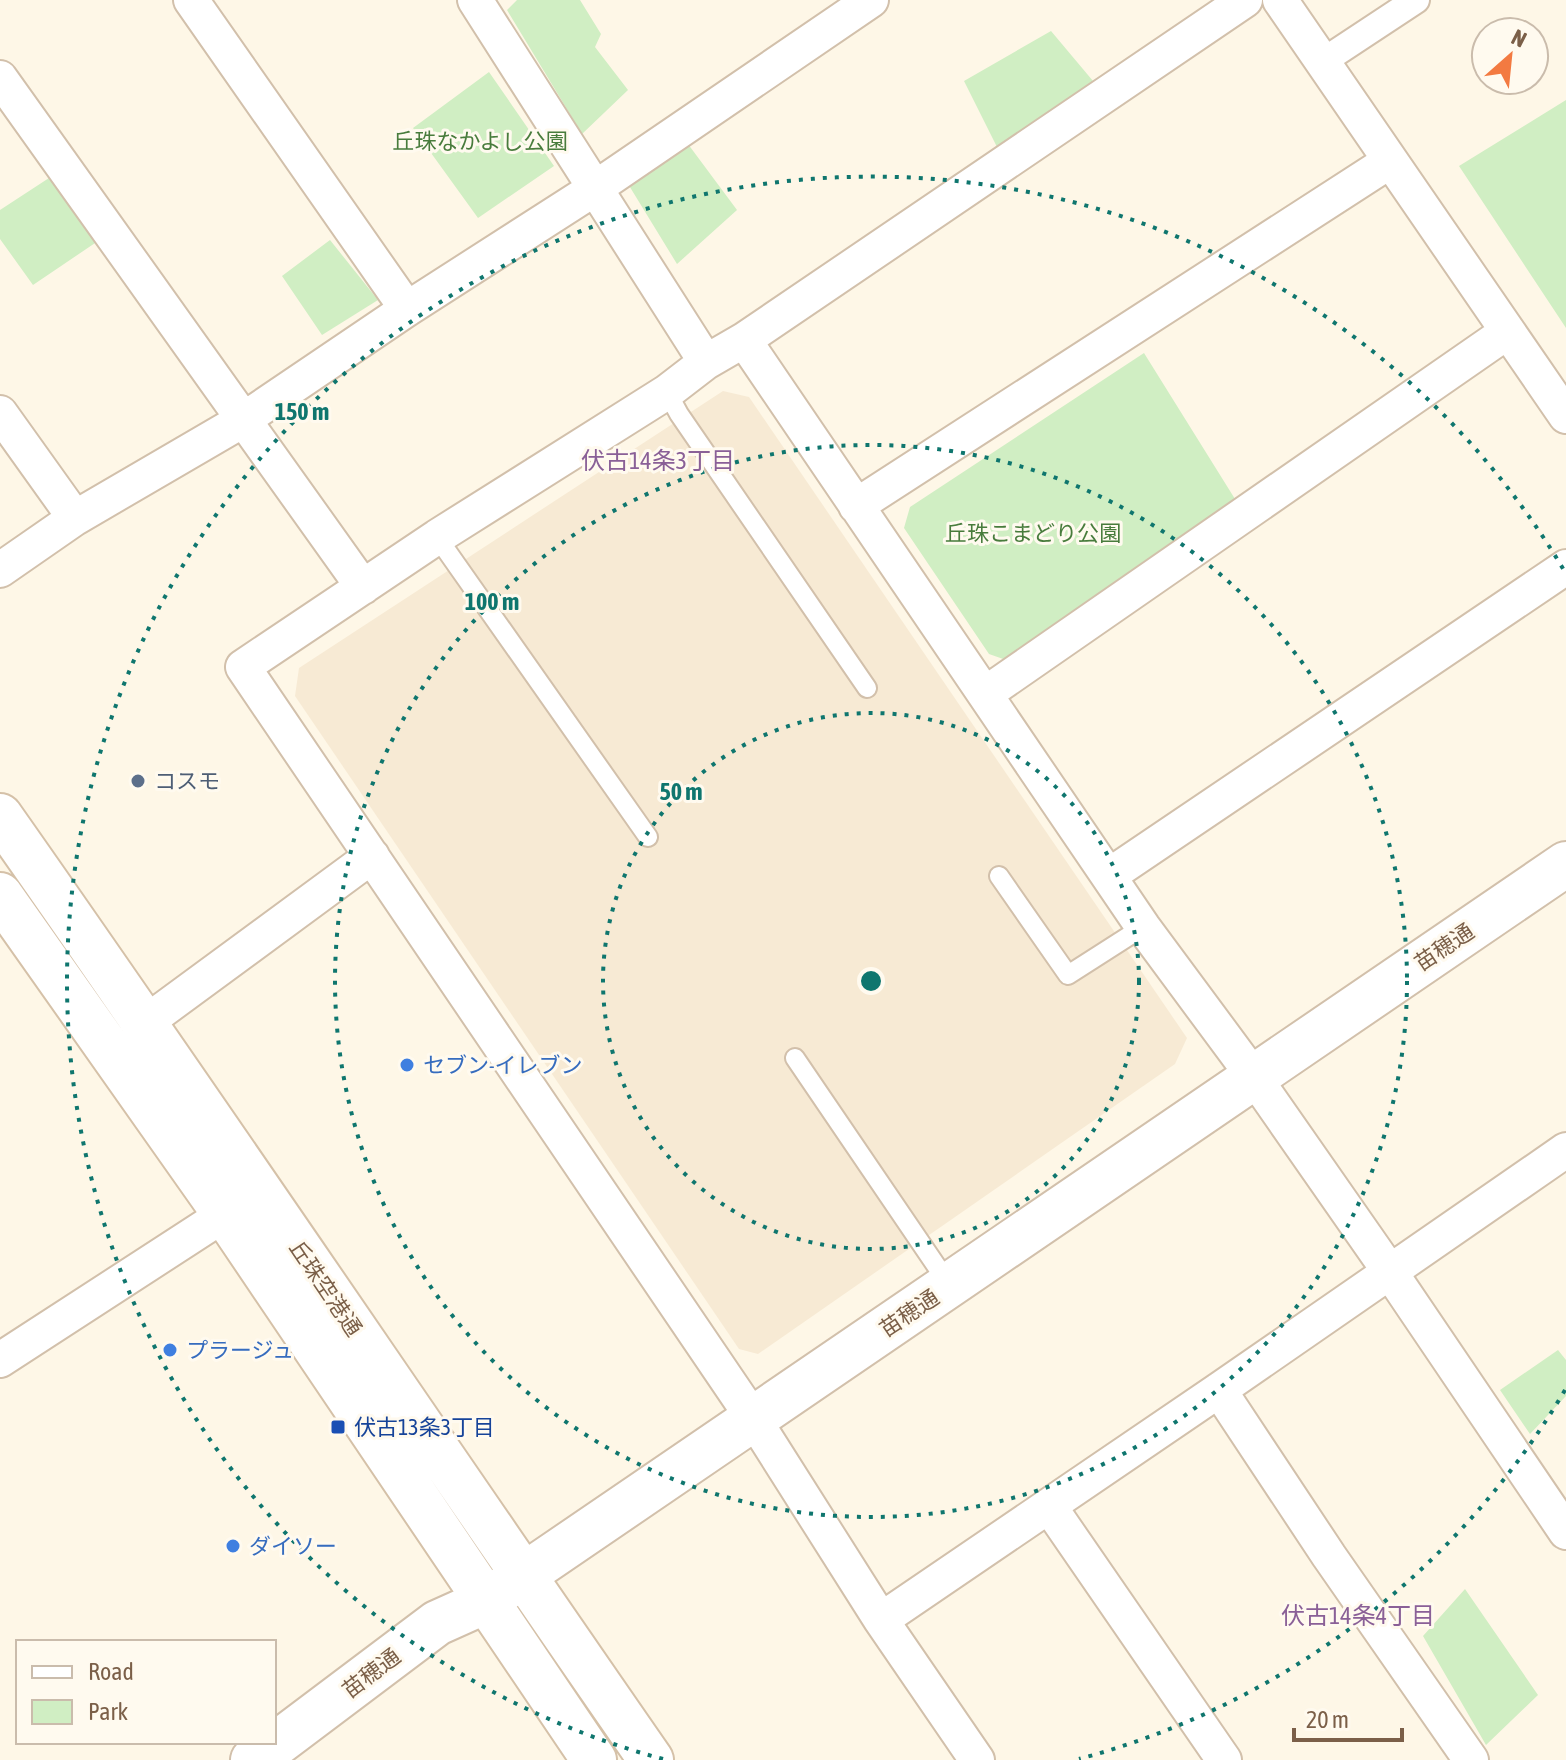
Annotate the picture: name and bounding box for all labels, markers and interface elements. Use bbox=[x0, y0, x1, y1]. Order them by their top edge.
north arrow bbox=[1470, 16, 1550, 96]
text: N bbox=[1507, 24, 1531, 53]
park label: 丘珠なかよし公園 bbox=[393, 128, 567, 154]
text: 150 m bbox=[275, 398, 329, 425]
district label: 伏古14条3丁目 bbox=[581, 447, 735, 474]
park label: 丘珠こまどり公園 bbox=[945, 520, 1121, 546]
text: 100 m bbox=[465, 588, 519, 615]
place label: コスモ bbox=[154, 768, 220, 794]
marker: コスモ bbox=[129, 772, 147, 790]
text: 50 m bbox=[659, 778, 703, 805]
street label: 苗穂通 bbox=[1409, 918, 1479, 976]
centre of rings bbox=[857, 967, 885, 995]
place label: セブン-イレブン bbox=[423, 1052, 583, 1078]
marker: セブン-イレブン bbox=[398, 1056, 416, 1074]
street label: 丘珠空港通 bbox=[284, 1235, 368, 1341]
street label: 苗穂通 bbox=[874, 1284, 944, 1342]
place label: プラージュ bbox=[186, 1337, 294, 1363]
marker: プラージュ bbox=[161, 1341, 179, 1359]
place label: 伏古13条3丁目 bbox=[354, 1414, 495, 1440]
marker: 伏古13条3丁目 bbox=[329, 1418, 347, 1436]
place label: ダイソー bbox=[249, 1533, 337, 1559]
marker: ダイソー bbox=[224, 1537, 242, 1555]
district label: 伏古14条4丁目 bbox=[1281, 1602, 1435, 1629]
legend bbox=[16, 1640, 276, 1744]
street label: 苗穂通 bbox=[337, 1643, 405, 1703]
text: Road bbox=[88, 1658, 134, 1685]
scale bar bbox=[1294, 1692, 1402, 1742]
text: Park bbox=[88, 1698, 129, 1725]
text: 20 m bbox=[1306, 1706, 1349, 1733]

